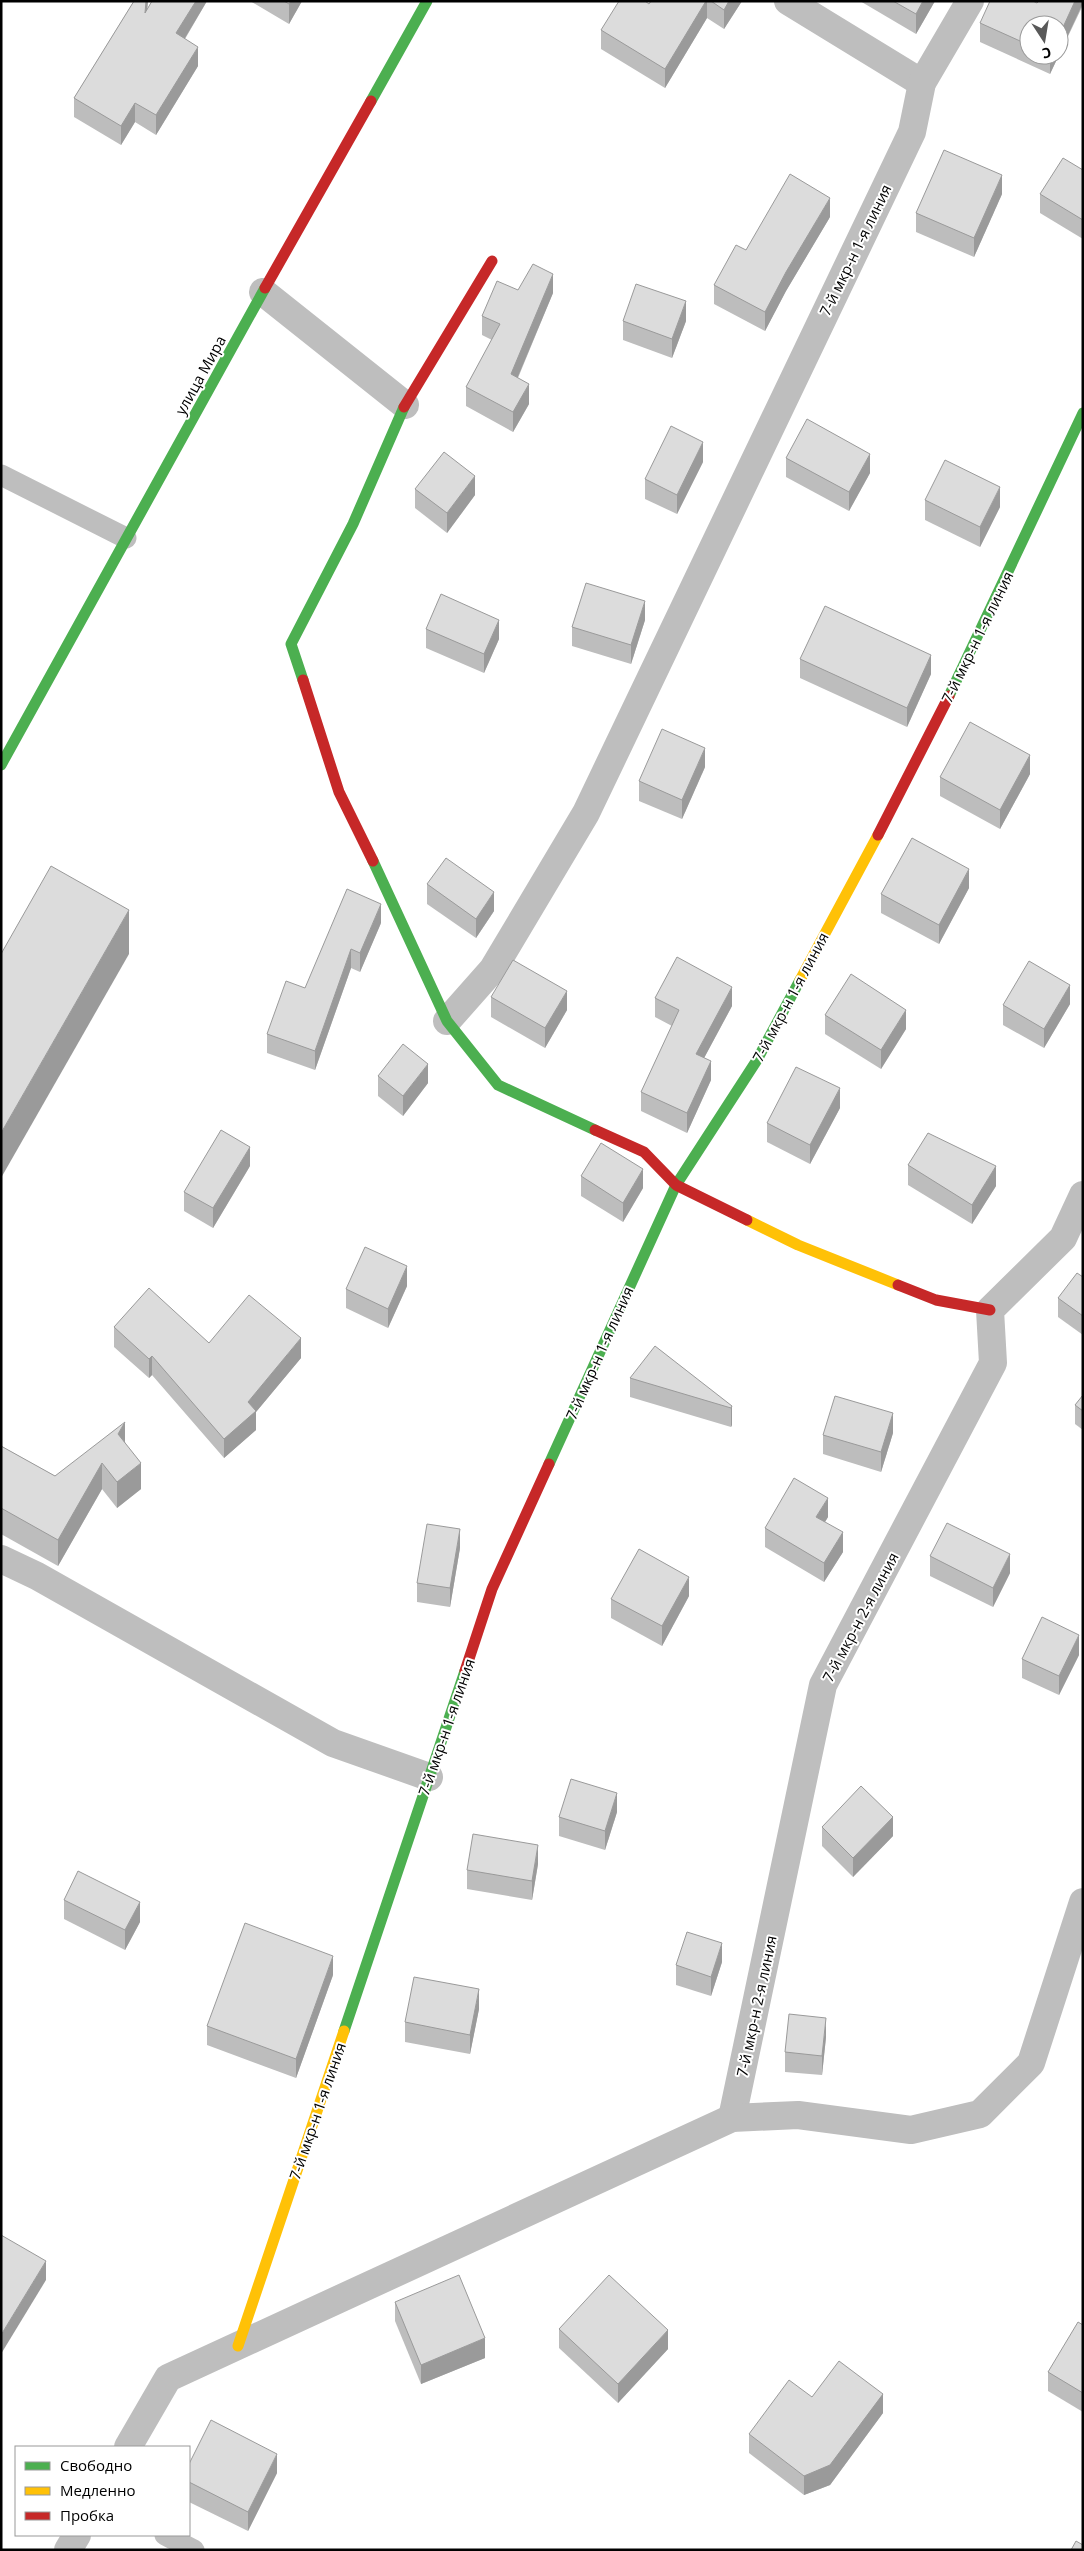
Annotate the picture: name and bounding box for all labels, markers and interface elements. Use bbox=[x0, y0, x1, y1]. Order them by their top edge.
north arrow bbox=[1019, 15, 1069, 65]
text: С bbox=[1040, 43, 1053, 63]
street label: 7-й мкр-н 1-я линия bbox=[814, 181, 896, 319]
street label: улица Мира bbox=[170, 332, 230, 418]
street label: 7-й мкр-н 1-я линия bbox=[936, 568, 1018, 706]
street label: 7-й мкр-н 1-я линия bbox=[747, 929, 833, 1065]
street label: 7-й мкр-н 1-я линия bbox=[561, 1283, 637, 1423]
street label: 7-й мкр-н 2-я линия bbox=[817, 1549, 903, 1685]
street label: 7-й мкр-н 1-я линия bbox=[413, 1656, 479, 1798]
street label: 7-й мкр-н 2-я линия bbox=[731, 1933, 781, 2079]
street label: 7-й мкр-н 1-я линия bbox=[284, 2040, 350, 2182]
legend bbox=[15, 2446, 190, 2536]
text: Свободно bbox=[60, 2455, 132, 2475]
text: Медленно bbox=[60, 2480, 136, 2500]
text: Пробка bbox=[60, 2505, 114, 2525]

